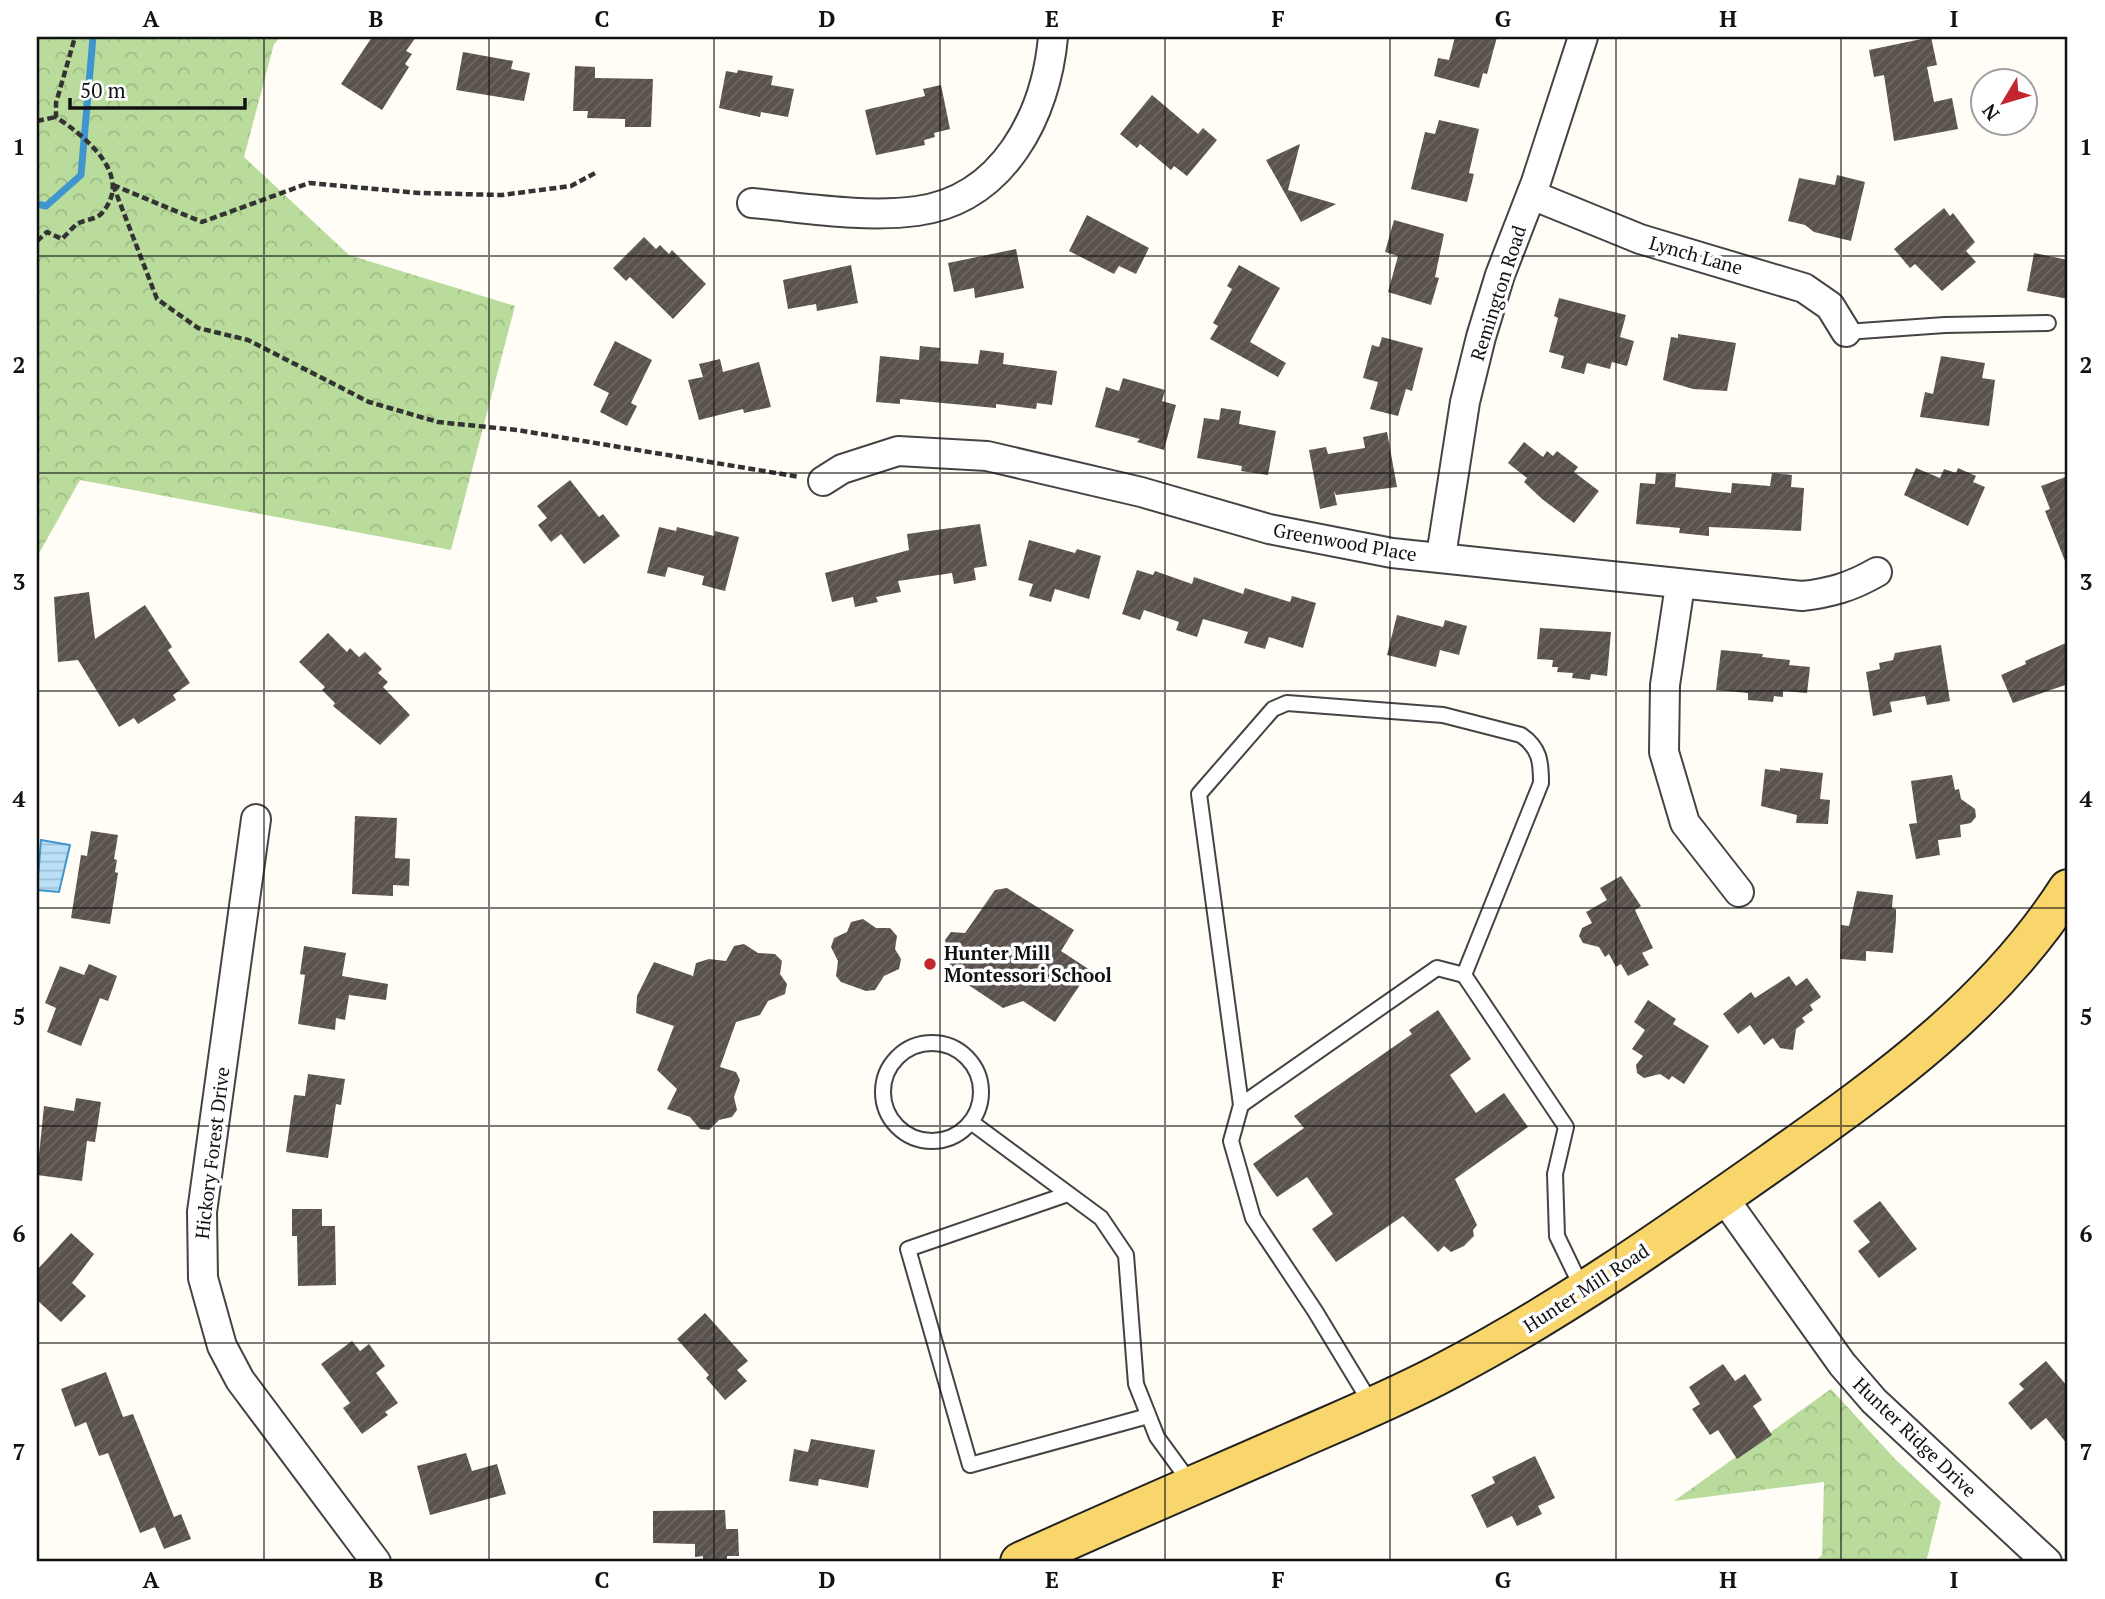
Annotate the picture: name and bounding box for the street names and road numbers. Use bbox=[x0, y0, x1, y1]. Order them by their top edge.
street label: Remington Road bbox=[1464, 222, 1531, 364]
street label: Lynch Lane bbox=[1647, 229, 1746, 280]
street label: Greenwood Place bbox=[1271, 517, 1419, 566]
street label: Hickory Forest Drive bbox=[189, 1065, 234, 1240]
street label: Hunter Mill Road bbox=[1518, 1237, 1654, 1338]
street label: Hunter Ridge Drive bbox=[1848, 1371, 1982, 1502]

